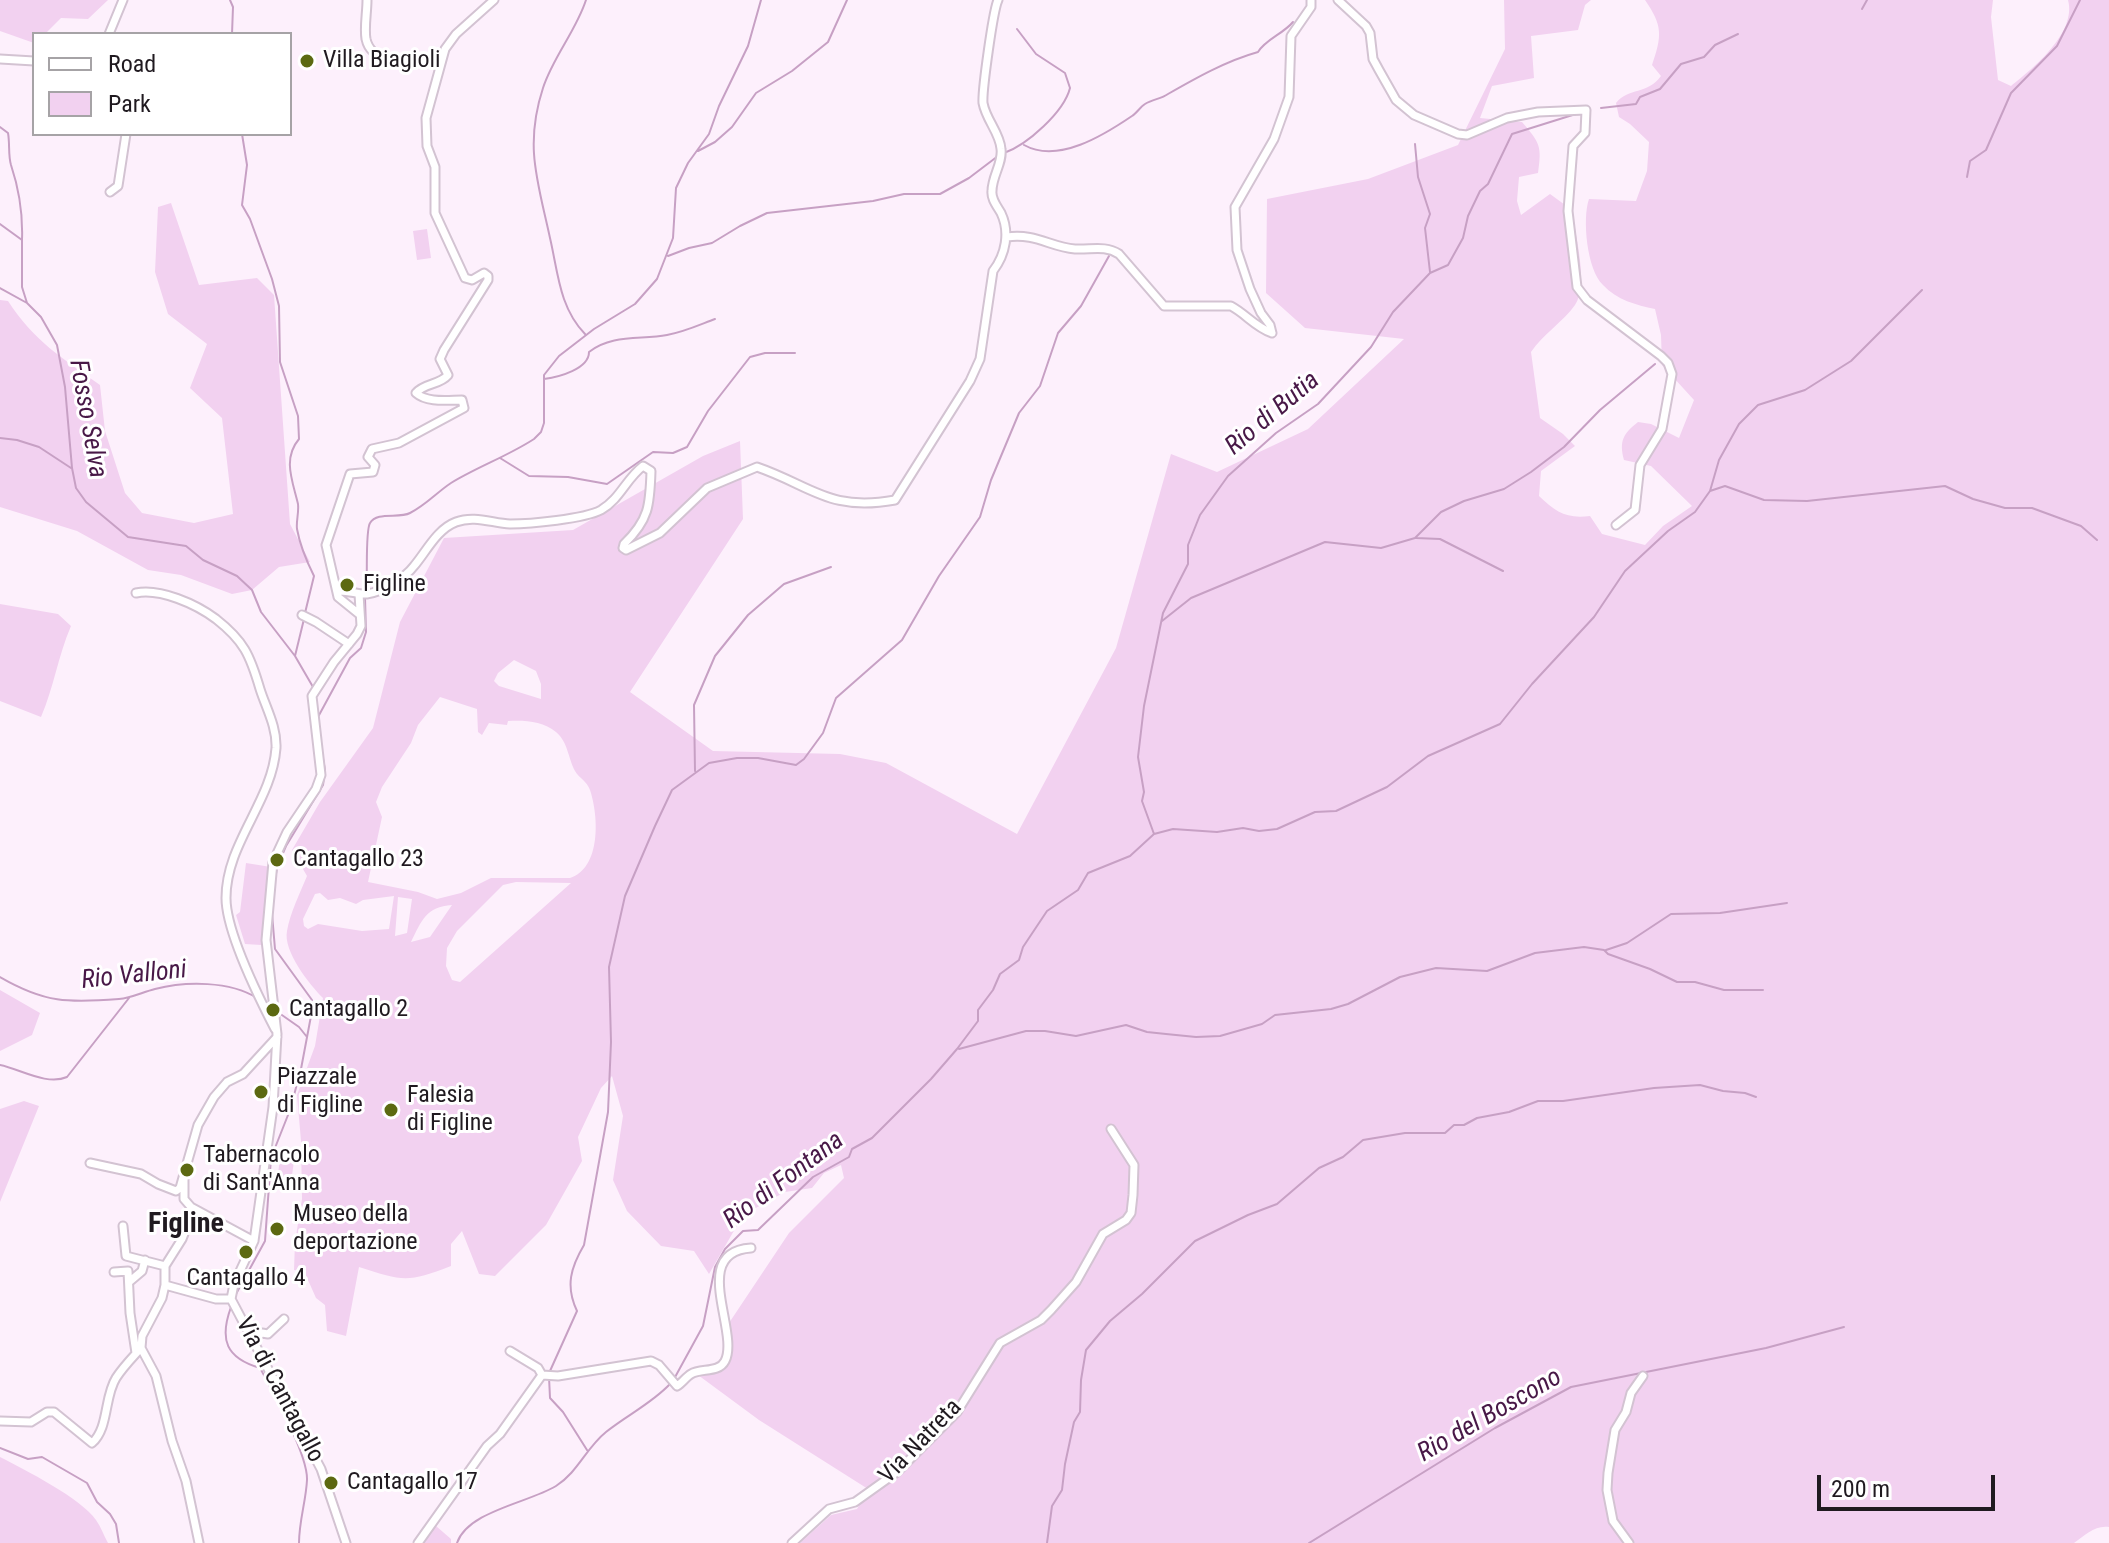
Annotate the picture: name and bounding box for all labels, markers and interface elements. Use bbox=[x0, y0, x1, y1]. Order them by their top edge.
legend bbox=[32, 32, 292, 136]
place label: Villa Biagioli bbox=[323, 47, 440, 75]
text: Road bbox=[108, 50, 156, 78]
marker: Villa Biagioli bbox=[298, 52, 316, 70]
text: Park bbox=[108, 90, 151, 118]
water label: Fosso Selva bbox=[61, 357, 113, 481]
water label: Rio di Butia bbox=[1220, 366, 1326, 462]
place label: Figline bbox=[363, 571, 426, 599]
marker: Figline bbox=[338, 576, 356, 594]
place label: Cantagallo 23 bbox=[293, 846, 424, 874]
marker: Cantagallo 23 bbox=[268, 851, 286, 869]
water label: Rio Valloni bbox=[80, 955, 188, 997]
place label: Cantagallo 2 bbox=[289, 996, 408, 1024]
marker: Cantagallo 2 bbox=[264, 1001, 282, 1019]
place label: Piazzale di Figline bbox=[277, 1064, 363, 1120]
place label: Falesia di Figline bbox=[407, 1082, 493, 1138]
marker: Piazzale di Figline bbox=[252, 1083, 270, 1101]
marker: Falesia di Figline bbox=[382, 1101, 400, 1119]
water label: Rio di Fontana bbox=[718, 1126, 850, 1236]
place label: Tabernacolo di Sant'Anna bbox=[203, 1142, 320, 1198]
marker: Tabernacolo di Sant'Anna bbox=[178, 1161, 196, 1179]
place label: Museo della deportazione bbox=[293, 1201, 418, 1257]
district label: Figline bbox=[148, 1208, 224, 1242]
marker: Museo della deportazione bbox=[268, 1220, 286, 1238]
marker: Cantagallo 4 bbox=[237, 1243, 255, 1261]
place label: Cantagallo 4 bbox=[186, 1265, 306, 1293]
street label: Via di Cantagallo bbox=[229, 1312, 329, 1468]
water label: Rio del Boscono bbox=[1413, 1362, 1567, 1470]
street label: Via Natreta bbox=[874, 1394, 968, 1490]
scale bar bbox=[1821, 1459, 1999, 1509]
place label: Cantagallo 17 bbox=[347, 1469, 478, 1497]
marker: Cantagallo 17 bbox=[322, 1474, 340, 1492]
text: 200 m bbox=[1831, 1475, 1890, 1503]

